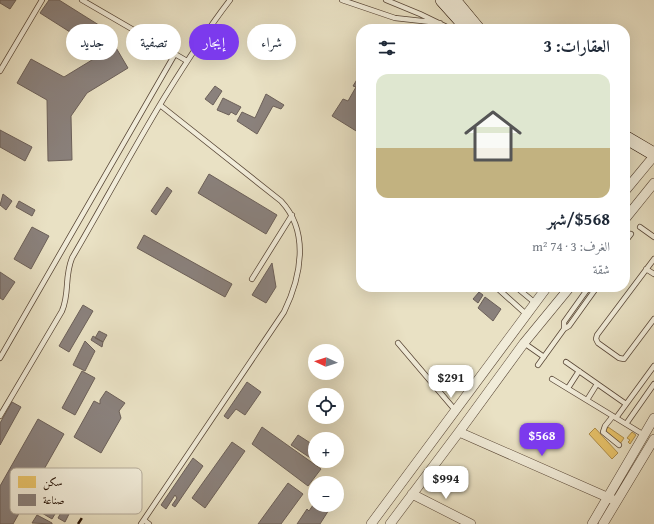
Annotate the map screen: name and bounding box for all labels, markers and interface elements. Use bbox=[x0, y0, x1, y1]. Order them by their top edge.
chip: جديد bbox=[66, 24, 118, 60]
chip: تصفية bbox=[126, 24, 181, 60]
chip: إيجار bbox=[189, 24, 239, 60]
chip: شراء bbox=[247, 24, 296, 60]
text: العقارات: 3 bbox=[543, 33, 610, 58]
icon: filters bbox=[376, 37, 398, 59]
icon: home bbox=[457, 100, 529, 172]
text: $568/شهر bbox=[547, 206, 610, 231]
text: الغرف: 3 · 74 m² bbox=[532, 237, 610, 256]
text: شقة bbox=[593, 260, 610, 279]
north arrow bbox=[308, 344, 344, 380]
map controls bbox=[308, 344, 344, 512]
pin: $291 bbox=[427, 365, 475, 399]
text: $291 bbox=[438, 368, 464, 387]
button: locate bbox=[308, 388, 344, 424]
pin: $568 bbox=[518, 423, 566, 457]
text: $568 bbox=[529, 426, 555, 445]
button: + bbox=[308, 432, 344, 468]
pin: $994 bbox=[422, 466, 470, 500]
legend bbox=[10, 468, 142, 514]
text: $994 bbox=[433, 469, 459, 488]
text: سكن bbox=[43, 474, 62, 491]
button: − bbox=[308, 476, 344, 512]
text: صناعة bbox=[43, 492, 65, 508]

